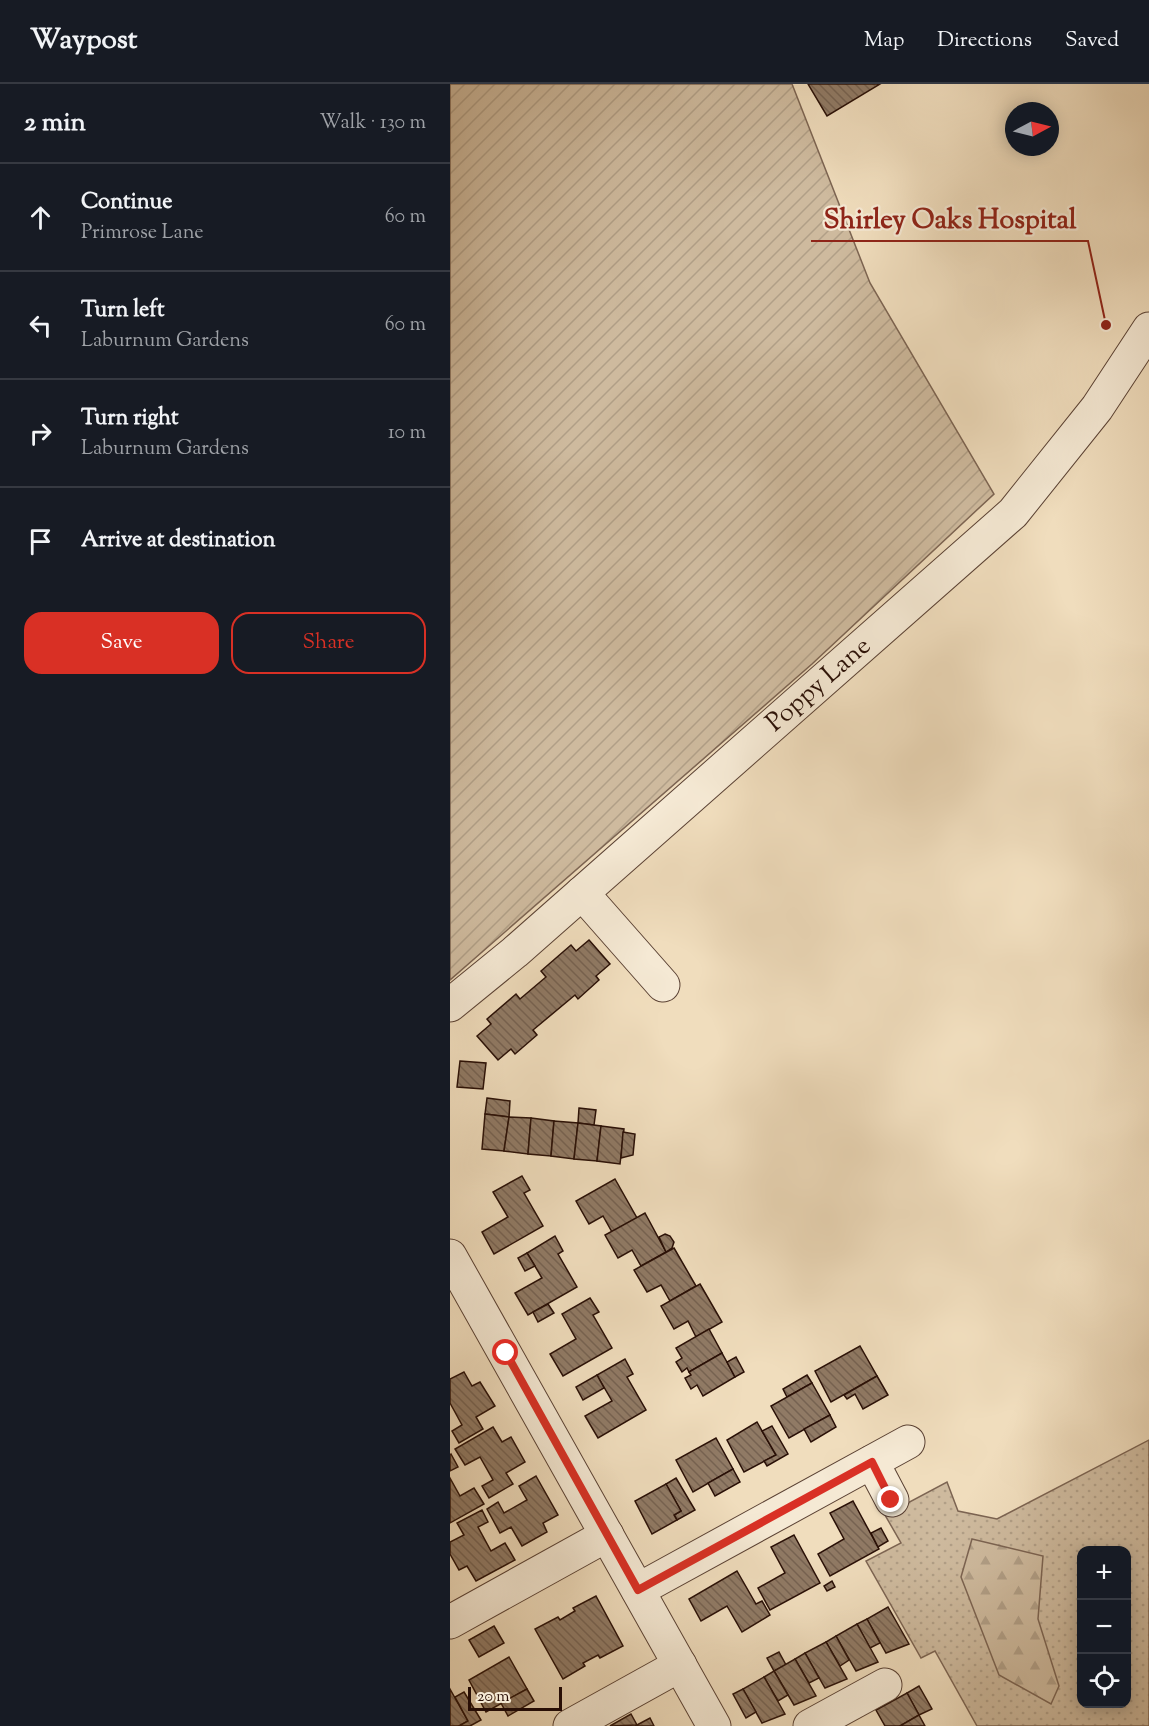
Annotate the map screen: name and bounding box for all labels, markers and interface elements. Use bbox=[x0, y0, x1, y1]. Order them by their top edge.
text: Waypost bbox=[30, 21, 137, 61]
text: Map bbox=[864, 26, 904, 56]
text: Directions bbox=[937, 26, 1032, 56]
text: Saved bbox=[1065, 26, 1119, 56]
north arrow bbox=[1005, 102, 1059, 156]
text: 2 min bbox=[24, 105, 86, 142]
text: Walk · 130 m bbox=[319, 109, 426, 138]
text: Continue bbox=[81, 187, 172, 219]
callout: Shirley Oaks Hospital bbox=[811, 196, 1088, 241]
icon: ahead bbox=[24, 201, 57, 234]
text: Shirley Oaks Hospital bbox=[823, 202, 1077, 241]
text: 60 m bbox=[385, 203, 426, 232]
text: Primrose Lane bbox=[81, 219, 204, 248]
text: Turn left bbox=[81, 295, 164, 327]
icon: left bbox=[24, 309, 57, 342]
text: 60 m bbox=[385, 311, 426, 340]
text: Laburnum Gardens bbox=[81, 327, 249, 356]
text: Turn right bbox=[81, 403, 178, 435]
icon: right bbox=[24, 417, 57, 450]
text: 10 m bbox=[388, 419, 426, 448]
text: Laburnum Gardens bbox=[81, 435, 249, 464]
icon: arrive bbox=[24, 525, 57, 558]
text: Arrive at destination bbox=[81, 525, 276, 557]
button: Save bbox=[24, 612, 219, 674]
button: Share bbox=[231, 612, 426, 674]
street label: Poppy Lane bbox=[758, 629, 880, 741]
route start bbox=[492, 1339, 518, 1365]
route end bbox=[877, 1486, 903, 1512]
map controls bbox=[1077, 1546, 1131, 1708]
button: + bbox=[1077, 1546, 1131, 1600]
button: − bbox=[1077, 1600, 1131, 1654]
button: locate bbox=[1077, 1654, 1131, 1708]
scale bar bbox=[468, 1684, 562, 1712]
text: 20 m bbox=[477, 1686, 510, 1709]

